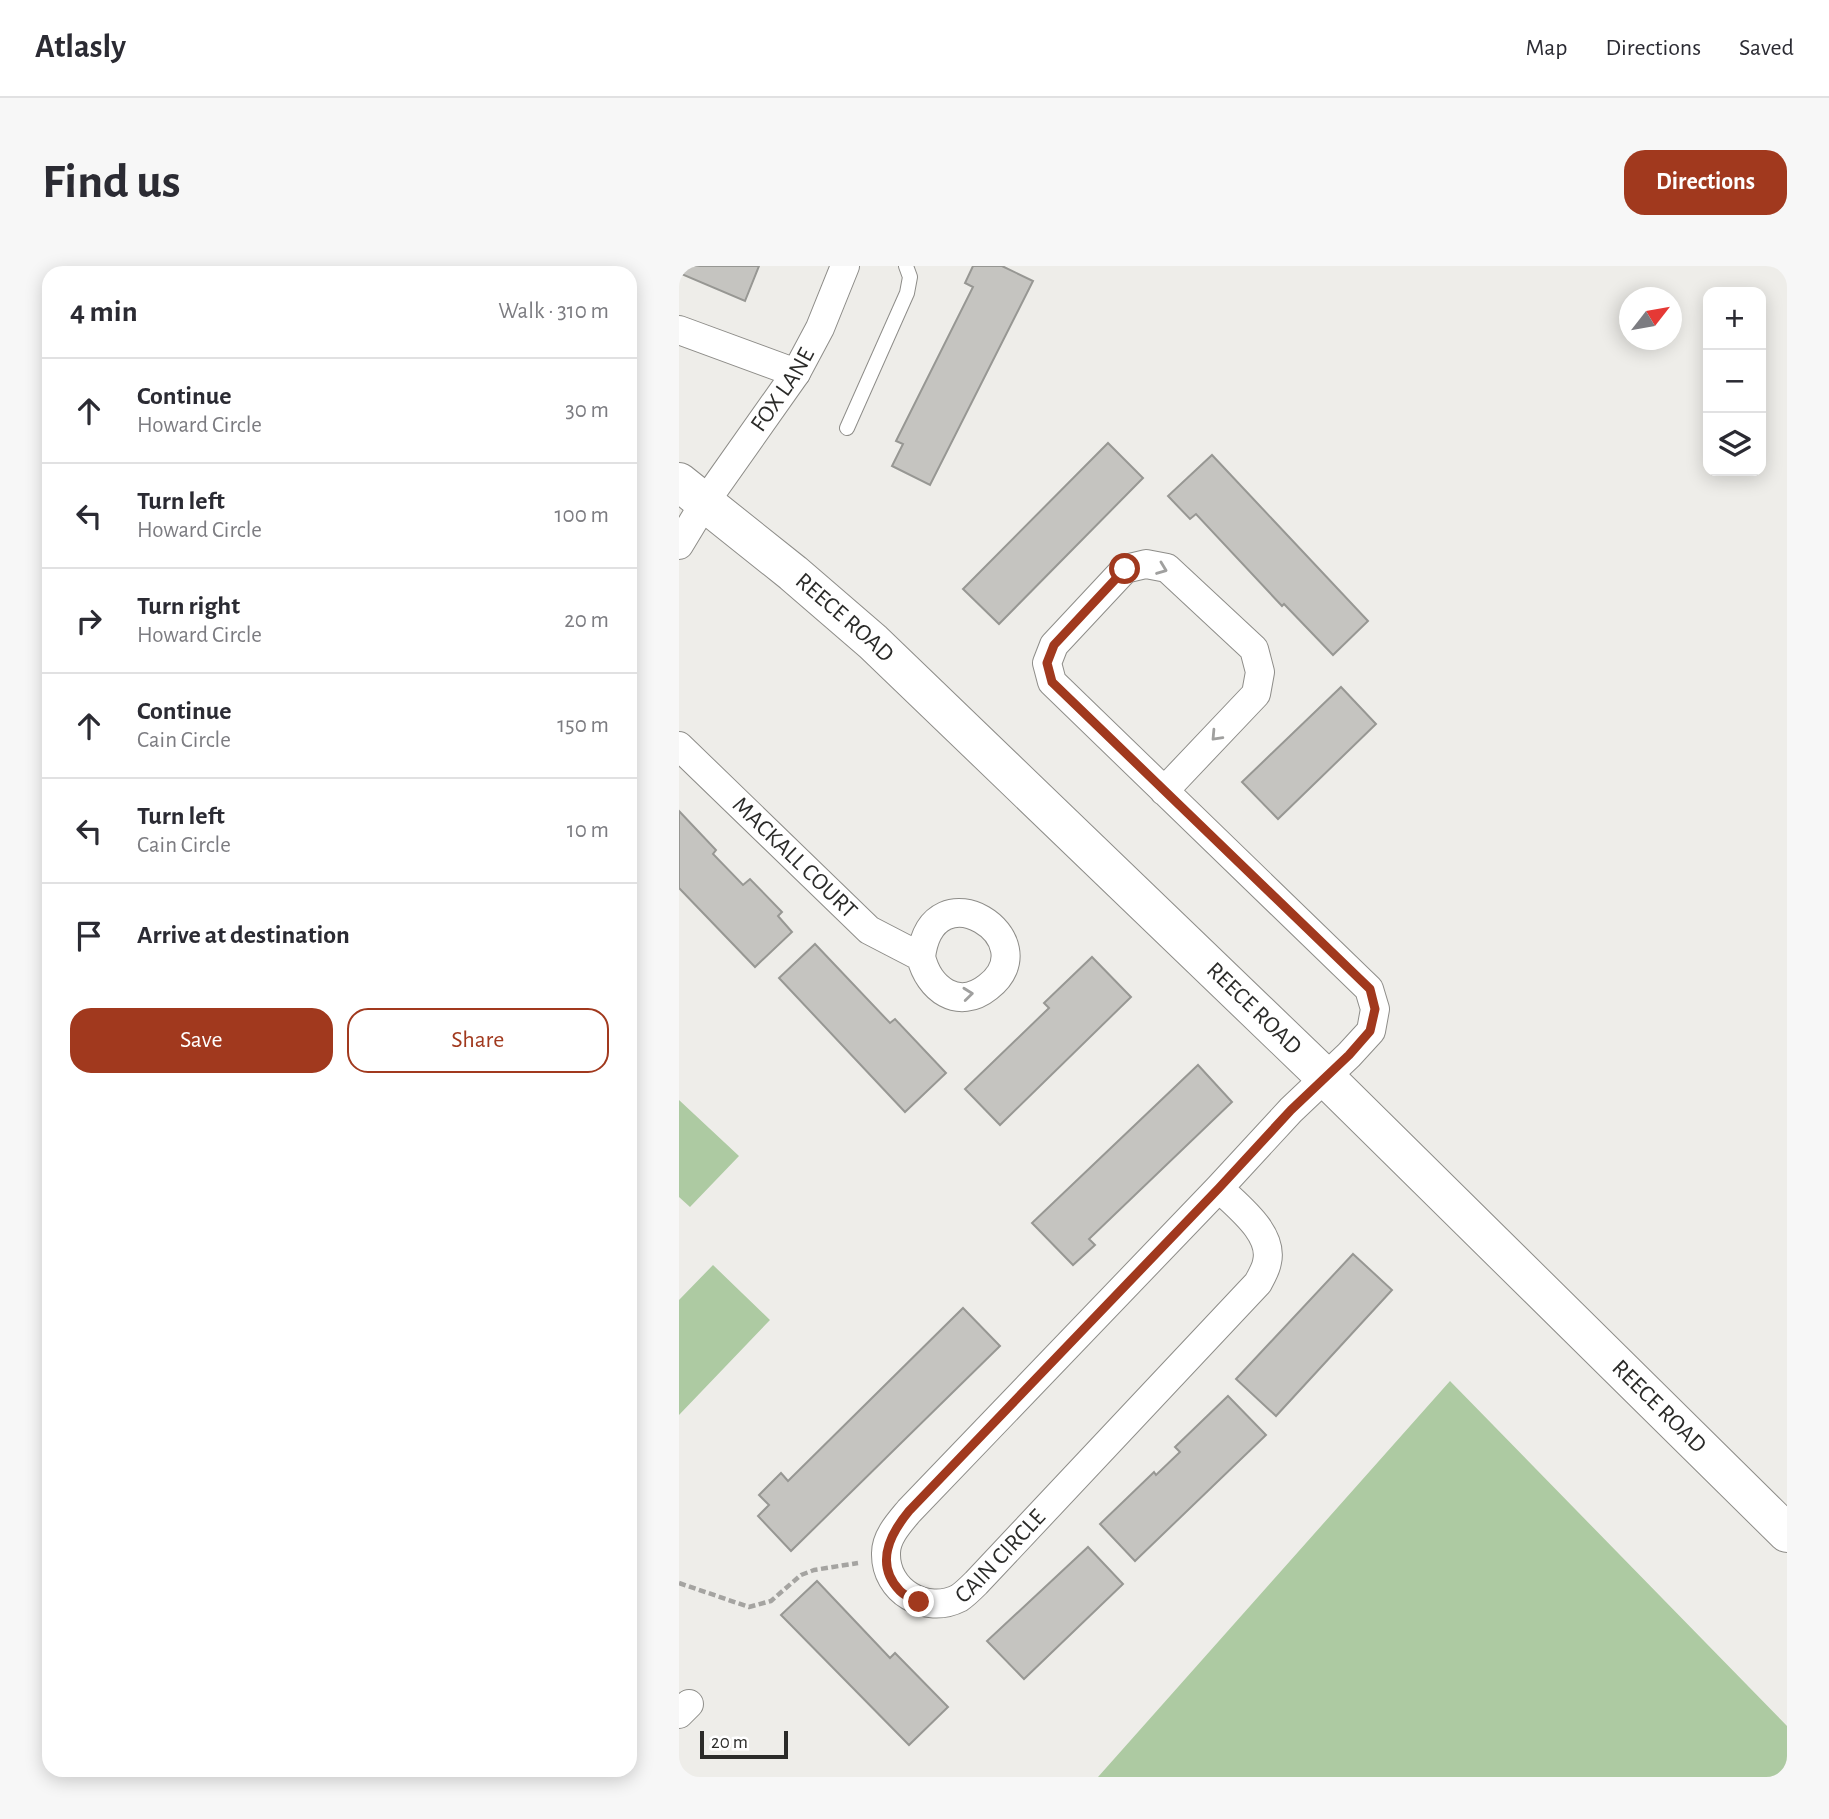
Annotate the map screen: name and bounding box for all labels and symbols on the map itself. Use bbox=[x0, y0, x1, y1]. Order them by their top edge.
north arrow bbox=[1619, 287, 1682, 350]
street label: FOX LANE bbox=[747, 344, 819, 436]
route start bbox=[1109, 553, 1140, 584]
one-way arrow bbox=[1155, 560, 1167, 574]
street label: REECE ROAD bbox=[791, 569, 898, 667]
one-way arrow bbox=[1212, 728, 1225, 741]
street label: MACKALL COURT bbox=[728, 793, 862, 923]
street label: REECE ROAD bbox=[1202, 958, 1306, 1059]
one-way arrow bbox=[962, 987, 973, 1002]
street label: REECE ROAD bbox=[1607, 1355, 1711, 1458]
street label: CAIN CIRCLE bbox=[951, 1505, 1050, 1608]
route end bbox=[903, 1586, 934, 1617]
scale bar bbox=[700, 1728, 787, 1760]

